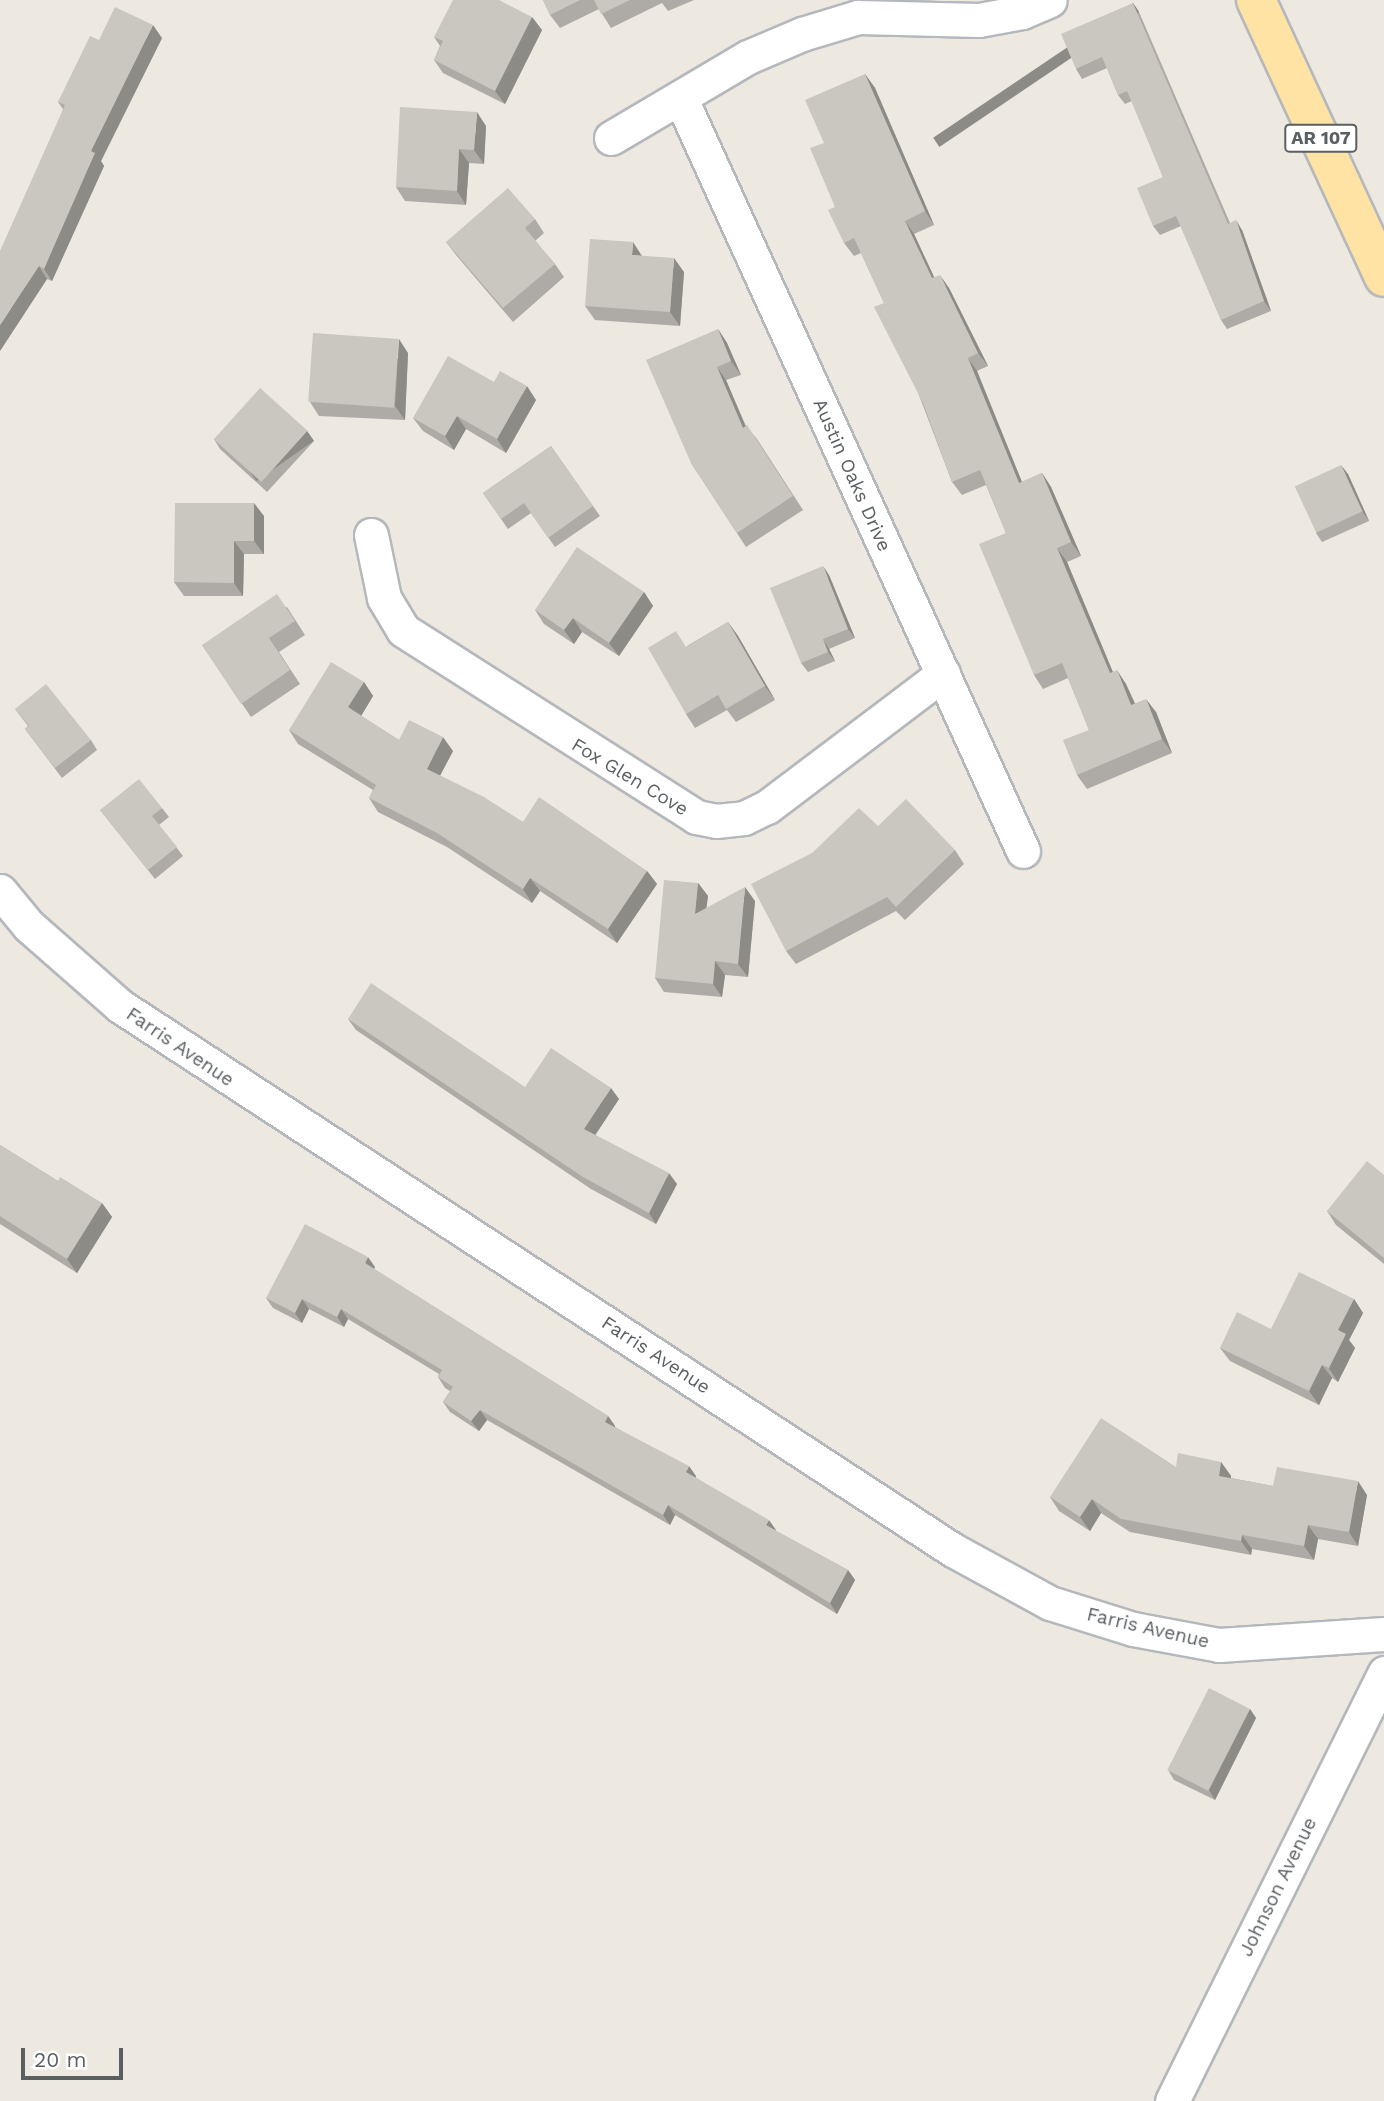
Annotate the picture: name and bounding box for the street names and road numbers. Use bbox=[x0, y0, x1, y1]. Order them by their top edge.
road number: AR 107 bbox=[1282, 124, 1360, 153]
street label: Austin Oaks Drive bbox=[808, 395, 896, 555]
street label: Fox Glen Cove bbox=[567, 733, 693, 821]
street label: Farris Avenue bbox=[122, 1002, 238, 1092]
street label: Farris Avenue bbox=[597, 1311, 715, 1399]
street label: Farris Avenue bbox=[1084, 1603, 1212, 1653]
street label: Johnson Avenue bbox=[1234, 1814, 1322, 1960]

